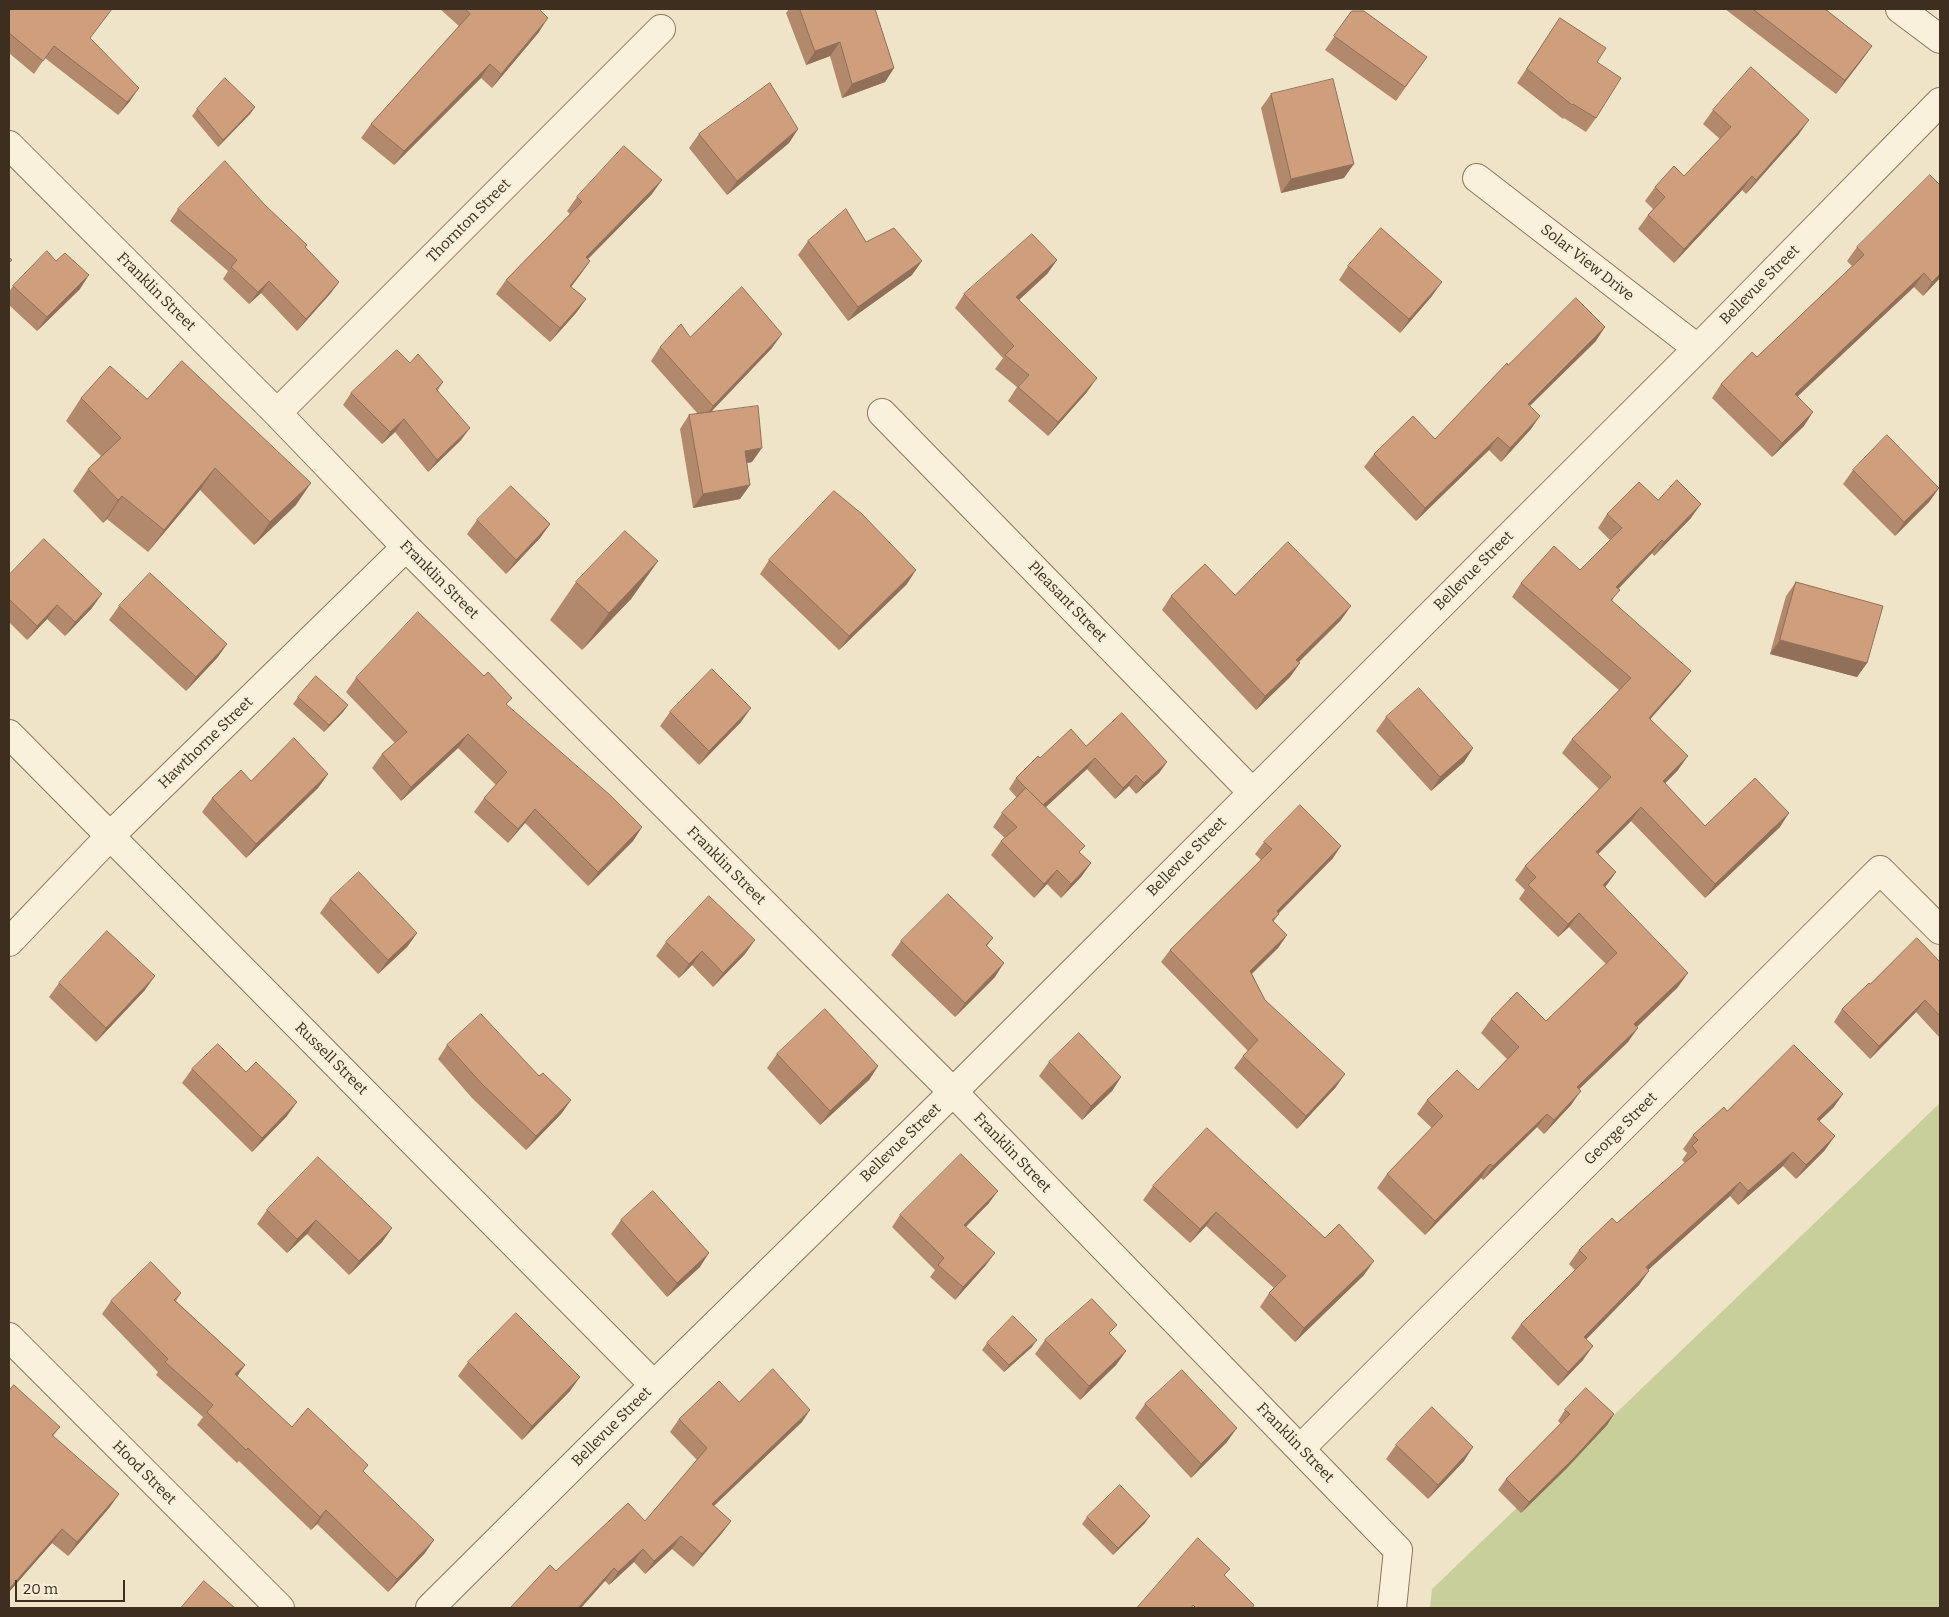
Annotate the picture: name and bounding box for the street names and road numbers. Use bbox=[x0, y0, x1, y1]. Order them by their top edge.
street label: Thornton Street bbox=[423, 175, 515, 267]
street label: Solar View Drive bbox=[1537, 221, 1637, 305]
street label: Bellevue Street bbox=[1716, 241, 1804, 329]
street label: Franklin Street bbox=[113, 249, 199, 335]
street label: Bellevue Street bbox=[1430, 527, 1518, 615]
street label: Franklin Street bbox=[396, 537, 482, 623]
street label: Pleasant Street bbox=[1024, 558, 1110, 646]
street label: Hawthorne Street bbox=[155, 693, 257, 793]
street label: Bellevue Street bbox=[1143, 813, 1231, 901]
street label: Franklin Street bbox=[683, 823, 769, 909]
street label: Russell Street bbox=[291, 1019, 371, 1099]
street label: George Street bbox=[1581, 1089, 1661, 1169]
street label: Bellevue Street bbox=[857, 1100, 945, 1186]
street label: Franklin Street bbox=[969, 1109, 1055, 1197]
street label: Bellevue Street bbox=[568, 1383, 656, 1471]
street label: Franklin Street bbox=[1252, 1399, 1338, 1487]
street label: Hood Street bbox=[108, 1437, 180, 1509]

